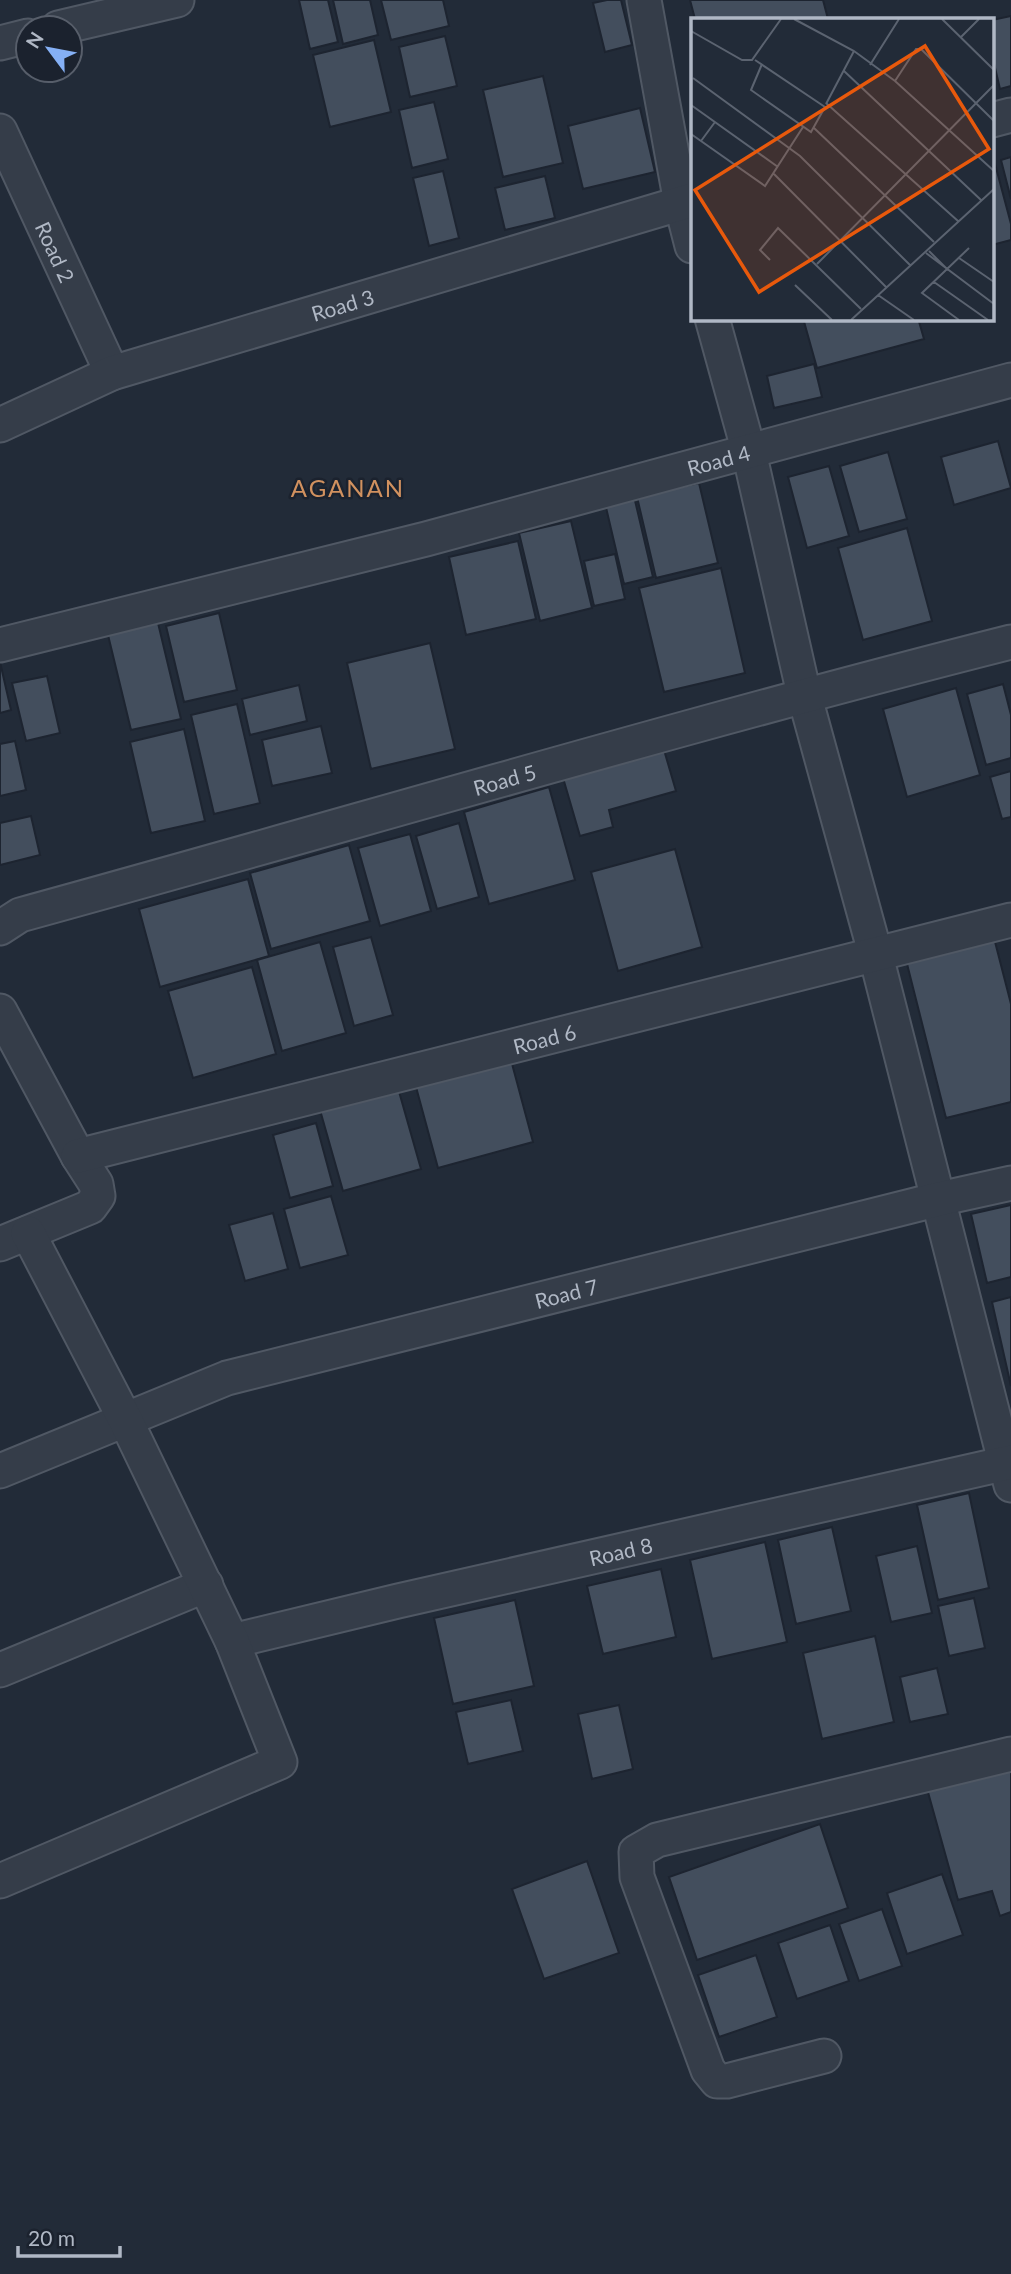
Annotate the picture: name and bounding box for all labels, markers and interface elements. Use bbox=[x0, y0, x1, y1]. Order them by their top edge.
north arrow bbox=[14, 14, 84, 84]
inset map bbox=[691, 18, 993, 320]
text: N bbox=[21, 27, 48, 52]
street label: Road 2 bbox=[31, 217, 81, 286]
street label: Road 3 bbox=[308, 283, 377, 325]
street label: Road 4 bbox=[684, 439, 753, 480]
district label: AGANAN bbox=[291, 473, 405, 502]
street label: Road 5 bbox=[470, 758, 539, 800]
street label: Road 6 bbox=[510, 1018, 578, 1058]
street label: Road 7 bbox=[532, 1273, 600, 1313]
street label: Road 8 bbox=[587, 1531, 655, 1570]
scale bar bbox=[18, 2214, 119, 2258]
text: 20 m bbox=[28, 2225, 75, 2250]

